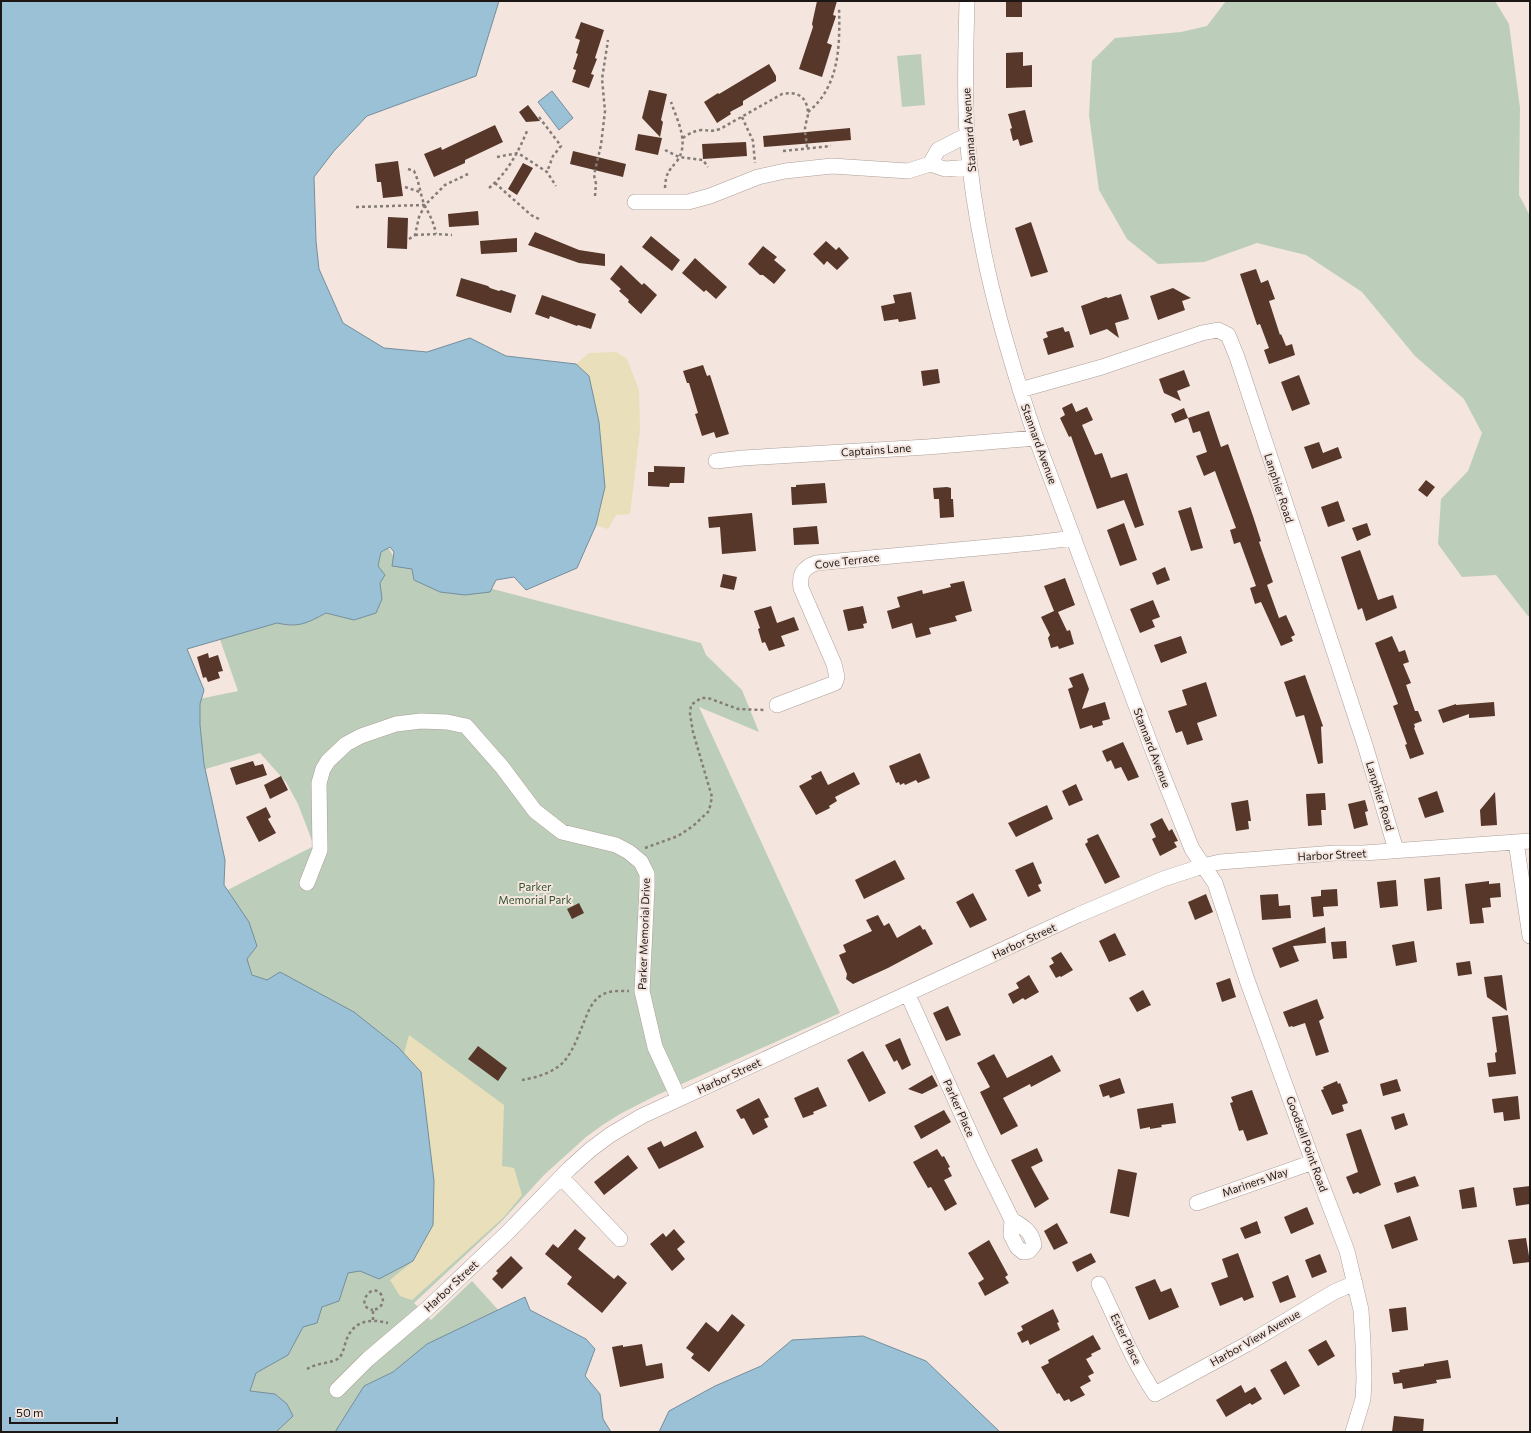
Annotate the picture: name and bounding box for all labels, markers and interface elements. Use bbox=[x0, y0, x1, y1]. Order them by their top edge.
street label: Stannard Avenue bbox=[959, 87, 978, 173]
street label: Stannard Avenue bbox=[1019, 402, 1060, 486]
street label: Captains Lane bbox=[840, 441, 912, 458]
street label: Lanphier Road bbox=[1262, 452, 1297, 524]
street label: Cove Terrace bbox=[814, 550, 880, 571]
street label: Stannard Avenue bbox=[1131, 706, 1174, 790]
street label: Lanphier Road bbox=[1364, 760, 1397, 832]
street label: Harbor Street bbox=[1297, 846, 1367, 863]
street label: Parker Memorial Drive bbox=[635, 878, 652, 990]
park label: Parker Memorial Park bbox=[498, 880, 572, 906]
street label: Harbor Street bbox=[990, 920, 1058, 961]
street label: Harbor Street bbox=[695, 1055, 763, 1096]
street label: Parker Place bbox=[941, 1077, 978, 1139]
street label: Goodsell Point Road bbox=[1284, 1094, 1331, 1193]
street label: Mariners Way bbox=[1220, 1164, 1290, 1199]
street label: Harbor Street bbox=[421, 1257, 481, 1314]
street label: Harbor View Avenue bbox=[1208, 1306, 1302, 1369]
street label: Ester Place bbox=[1109, 1311, 1144, 1366]
scale bar bbox=[10, 1399, 117, 1425]
text: 50 m bbox=[16, 1405, 44, 1419]

